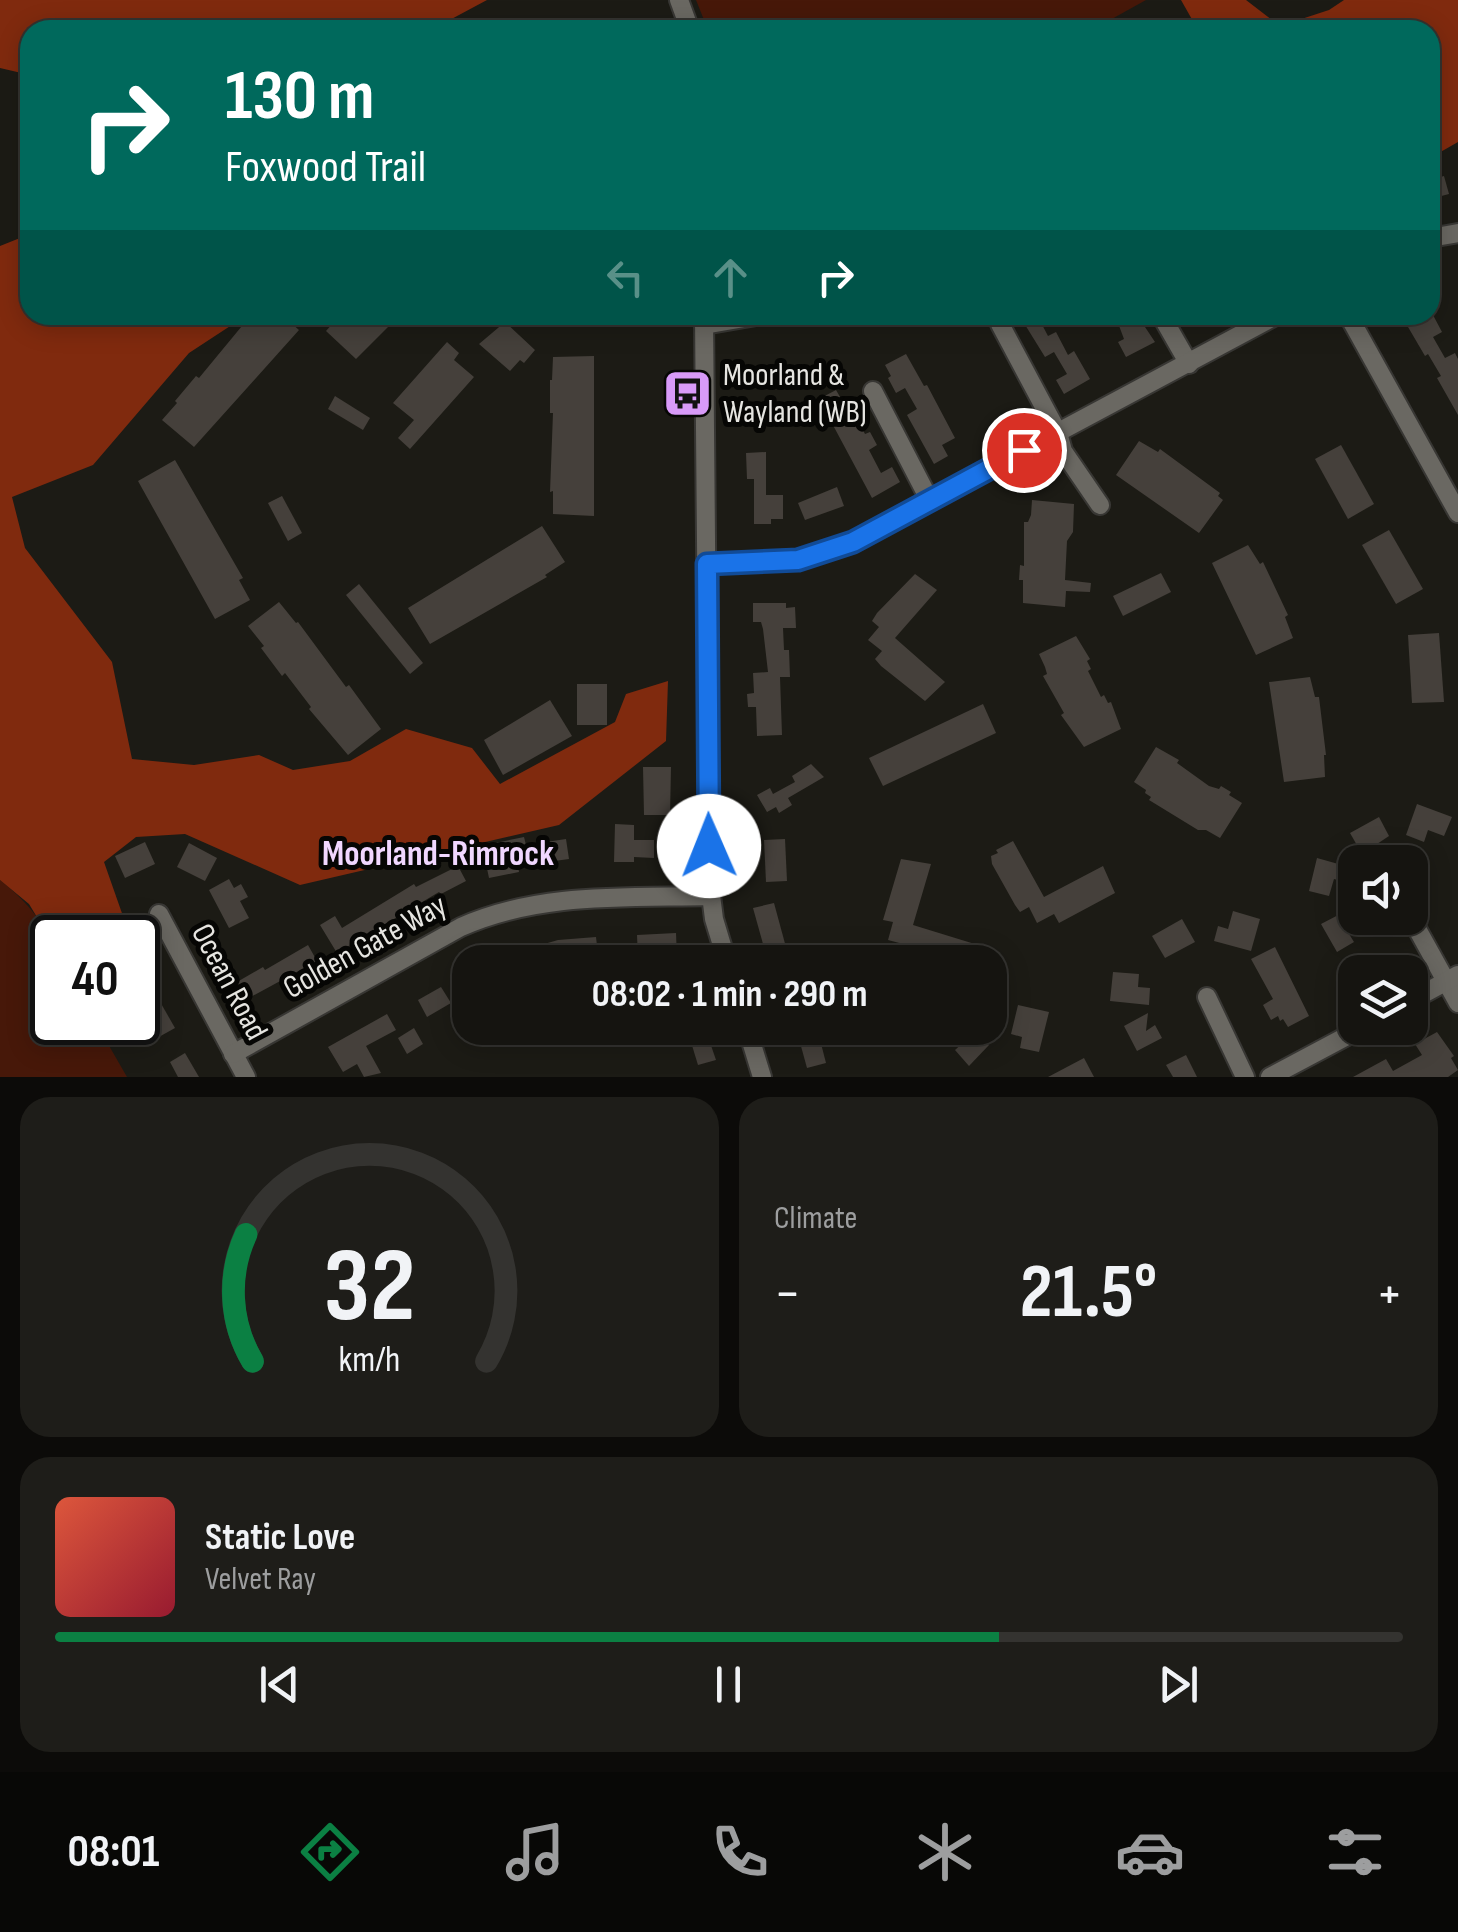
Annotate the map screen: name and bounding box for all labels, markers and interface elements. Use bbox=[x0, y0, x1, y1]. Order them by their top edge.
text: 130 m bbox=[225, 55, 374, 139]
icon: right bbox=[60, 60, 190, 190]
text: Foxwood Trail bbox=[225, 140, 426, 195]
icon: left bbox=[598, 250, 653, 305]
icon: ahead bbox=[703, 250, 758, 305]
icon: right bbox=[808, 250, 863, 305]
place label: Moorland & Wayland (WB) bbox=[723, 356, 867, 432]
bus stop icon: Moorland & Wayland (WB) bbox=[662, 367, 714, 419]
pin bbox=[982, 408, 1067, 493]
icon: arrive bbox=[997, 423, 1052, 478]
position arrow bbox=[657, 794, 761, 898]
district label: Moorland-Rimrock bbox=[322, 833, 554, 876]
map controls bbox=[1338, 845, 1428, 1045]
button: sound bbox=[1338, 845, 1428, 935]
street label: Golden Gate Way bbox=[277, 886, 453, 1008]
speed limit sign: 40 bbox=[30, 915, 160, 1045]
street label: Ocean Road bbox=[182, 917, 276, 1047]
button: layers bbox=[1338, 955, 1428, 1045]
text: 08:02 · 1 min · 290 m bbox=[592, 972, 867, 1017]
text: Climate bbox=[774, 1199, 857, 1238]
text: 32 bbox=[323, 1225, 416, 1350]
text: 21.5° bbox=[1020, 1248, 1157, 1339]
text: − bbox=[774, 1261, 801, 1328]
text: + bbox=[1376, 1261, 1403, 1328]
text: km/h bbox=[339, 1339, 400, 1382]
text: Static Love bbox=[205, 1515, 355, 1560]
text: Velvet Ray bbox=[205, 1560, 316, 1599]
icon: previous bbox=[252, 1657, 307, 1712]
icon: pause bbox=[701, 1657, 756, 1712]
icon: next bbox=[1151, 1657, 1206, 1712]
icon: directions bbox=[295, 1817, 365, 1887]
icon: music bbox=[500, 1817, 570, 1887]
icon: phone bbox=[705, 1817, 775, 1887]
icon: climate bbox=[910, 1817, 980, 1887]
icon: car bbox=[1115, 1817, 1185, 1887]
icon: filters bbox=[1320, 1817, 1390, 1887]
text: 08:01 bbox=[68, 1825, 159, 1880]

